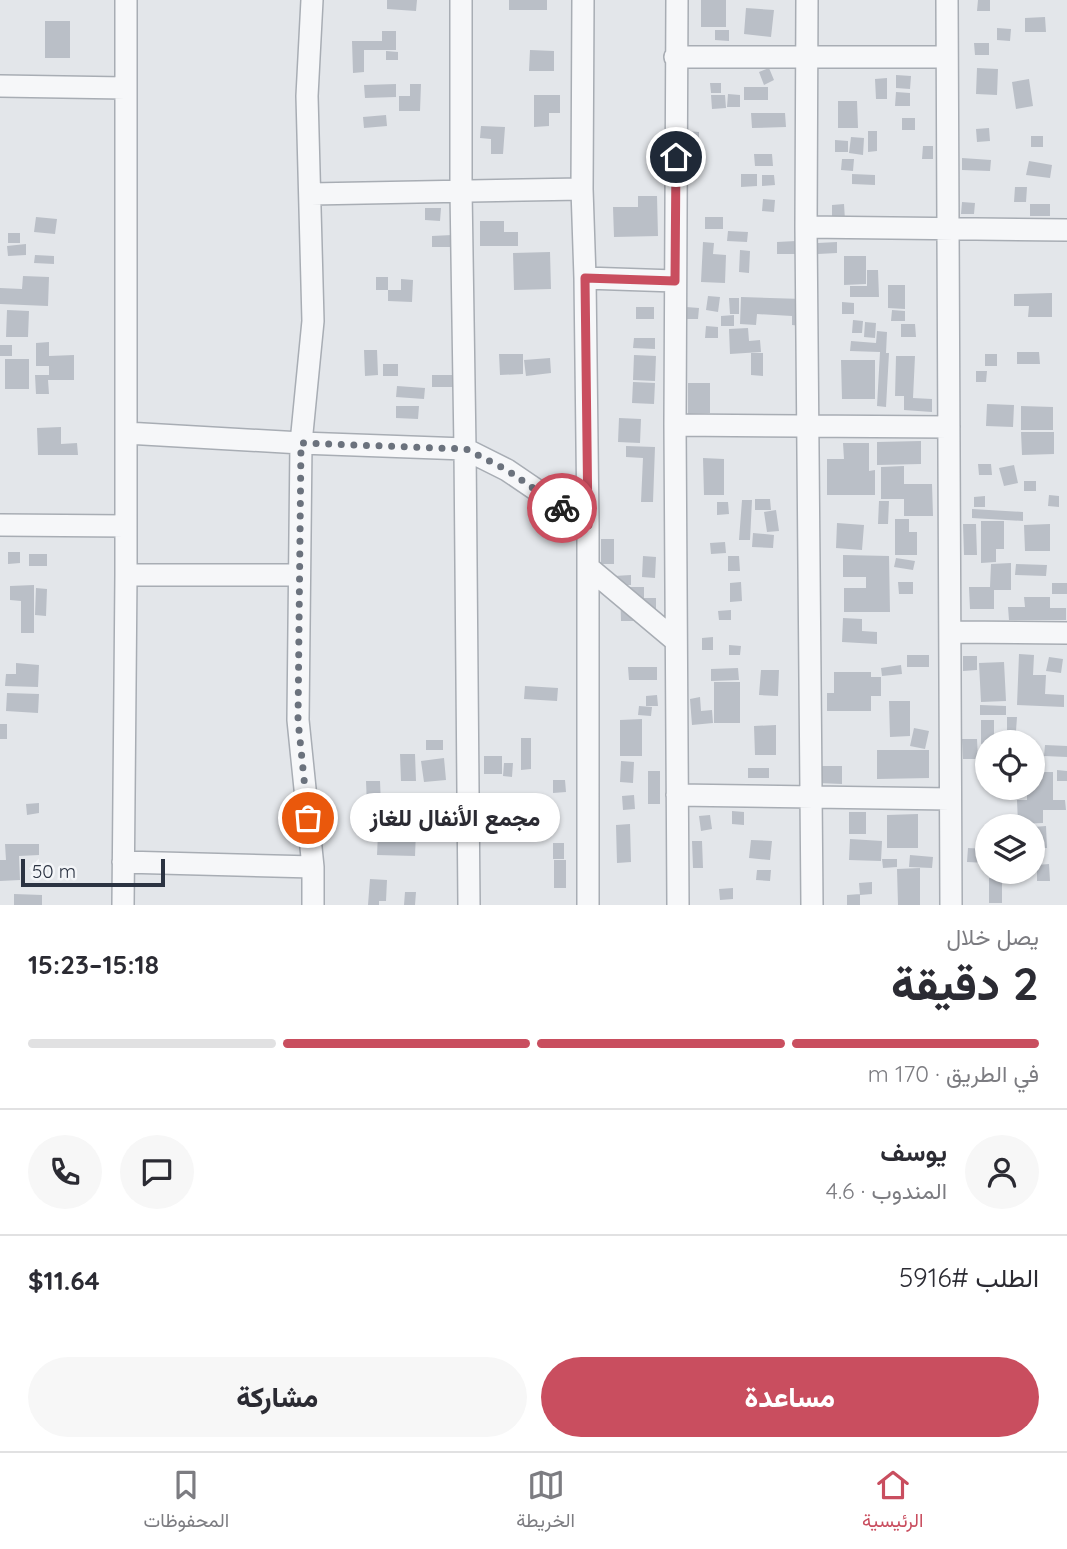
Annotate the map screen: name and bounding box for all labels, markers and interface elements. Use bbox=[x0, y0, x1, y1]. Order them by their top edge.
pin bbox=[646, 127, 706, 187]
icon: home bbox=[657, 138, 695, 176]
courier bbox=[527, 473, 597, 543]
icon: bike bbox=[543, 489, 581, 527]
map controls bbox=[975, 730, 1045, 884]
button: locate bbox=[975, 730, 1045, 800]
pin bbox=[278, 788, 338, 848]
callout: مجمع الأنفال للغاز bbox=[350, 794, 560, 842]
icon: bag bbox=[289, 799, 327, 837]
text: مجمع الأنفال للغاز bbox=[370, 803, 540, 832]
button: layers bbox=[975, 814, 1045, 884]
scale bar bbox=[21, 856, 164, 888]
text: 50 m bbox=[32, 859, 76, 883]
text: يصل خلال bbox=[946, 922, 1039, 951]
text: 15:18–15:23 bbox=[28, 948, 159, 981]
text: 2 دقيقة bbox=[891, 954, 1039, 1012]
text: في الطريق · 170 m bbox=[868, 1059, 1039, 1088]
button: phone bbox=[28, 1135, 102, 1209]
button: chat bbox=[120, 1135, 194, 1209]
text: يوسف bbox=[880, 1135, 947, 1168]
button: person bbox=[965, 1135, 1039, 1209]
text: المندوب · 4.6 bbox=[826, 1176, 947, 1205]
text: الطلب #5916 bbox=[899, 1261, 1039, 1294]
text: $11.64 bbox=[28, 1264, 100, 1297]
button: مشاركة bbox=[28, 1357, 527, 1437]
button: مساعدة bbox=[541, 1357, 1039, 1437]
tab: المحفوظات bbox=[144, 1466, 229, 1537]
tab: الخريطة bbox=[516, 1466, 575, 1537]
tab: الرئيسية bbox=[862, 1466, 923, 1537]

